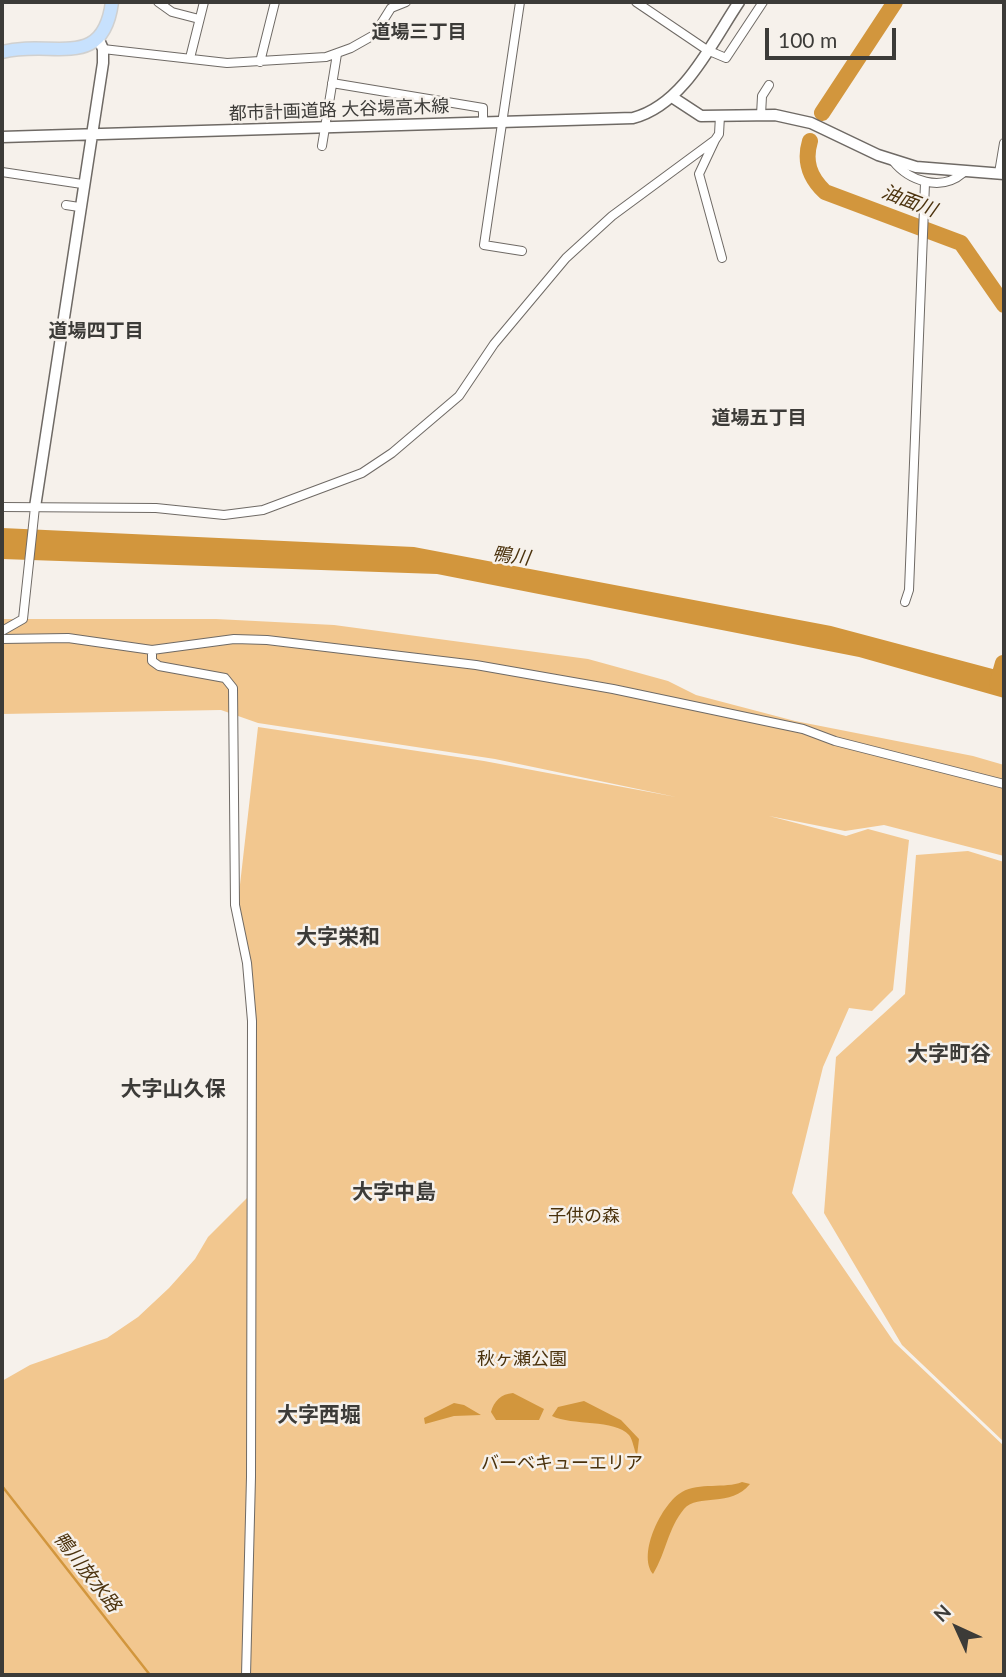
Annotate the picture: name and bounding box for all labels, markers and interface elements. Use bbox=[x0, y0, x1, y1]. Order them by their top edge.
scale bar bbox=[768, 14, 899, 58]
district label: 道場三丁目 bbox=[372, 21, 466, 43]
text: 100 m bbox=[778, 27, 837, 52]
street label: 都市計画道路 大谷場高木線 bbox=[228, 95, 450, 125]
water label: 油面川 bbox=[878, 180, 940, 222]
district label: 道場四丁目 bbox=[49, 320, 143, 342]
district label: 道場五丁目 bbox=[712, 407, 806, 429]
water label: 鴨川 bbox=[491, 542, 531, 570]
district label: 大字栄和 bbox=[296, 924, 380, 950]
district label: 大字町谷 bbox=[907, 1041, 991, 1067]
district label: 大字山久保 bbox=[121, 1076, 225, 1102]
district label: 大字中島 bbox=[352, 1179, 436, 1205]
park label: 子供の森 bbox=[548, 1205, 620, 1227]
park label: 秋ヶ瀬公園 bbox=[477, 1348, 567, 1370]
district label: 大字西堀 bbox=[277, 1402, 361, 1428]
park label: バーベキューエリア bbox=[481, 1452, 643, 1474]
water label: 鴨川放水路 bbox=[49, 1528, 125, 1616]
north arrow bbox=[922, 1593, 992, 1663]
text: N bbox=[928, 1599, 955, 1626]

